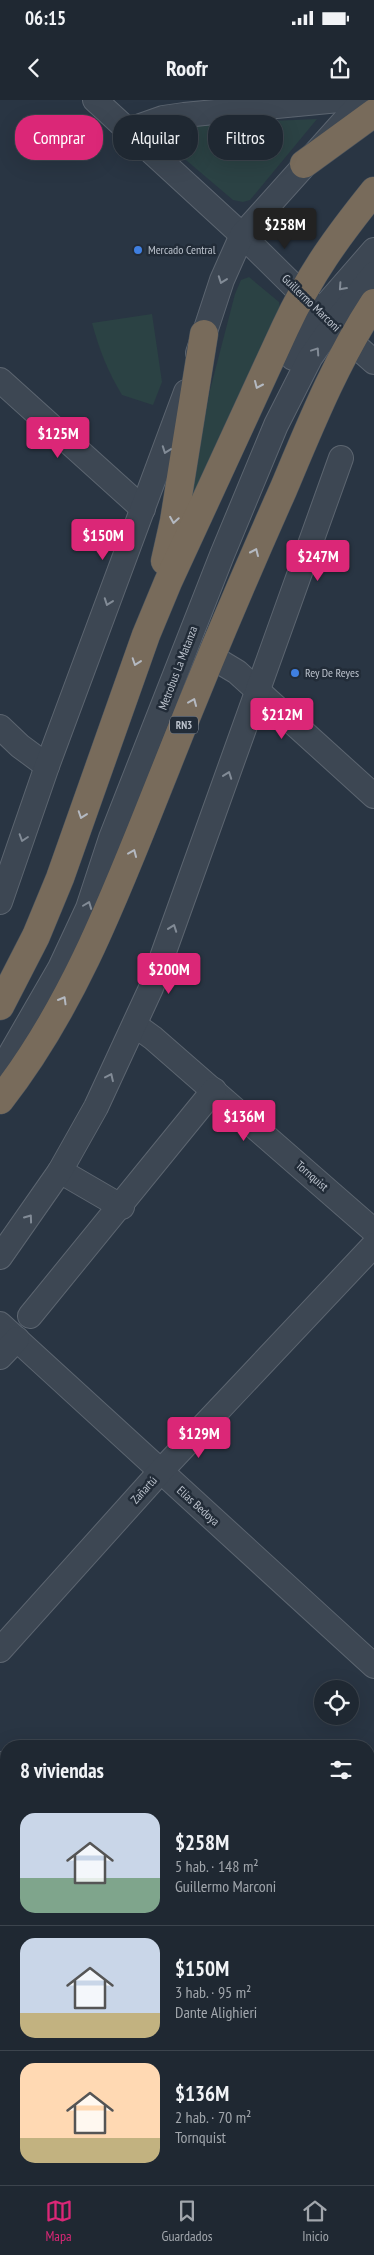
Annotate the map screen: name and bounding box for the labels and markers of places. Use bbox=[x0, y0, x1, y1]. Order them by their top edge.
pin: $258M bbox=[250, 208, 320, 250]
place label: Mercado Central bbox=[148, 242, 216, 257]
marker: Mercado Central bbox=[132, 244, 144, 256]
pin: $125M bbox=[23, 416, 93, 459]
pin: $150M bbox=[68, 518, 138, 561]
pin: $247M bbox=[283, 540, 353, 582]
place label: Rey De Reyes bbox=[305, 665, 359, 680]
marker: Rey De Reyes bbox=[289, 667, 301, 679]
pin: $212M bbox=[247, 698, 317, 740]
pin: $200M bbox=[134, 952, 204, 995]
pin: $136M bbox=[209, 1100, 279, 1142]
pin: $129M bbox=[164, 1416, 234, 1459]

